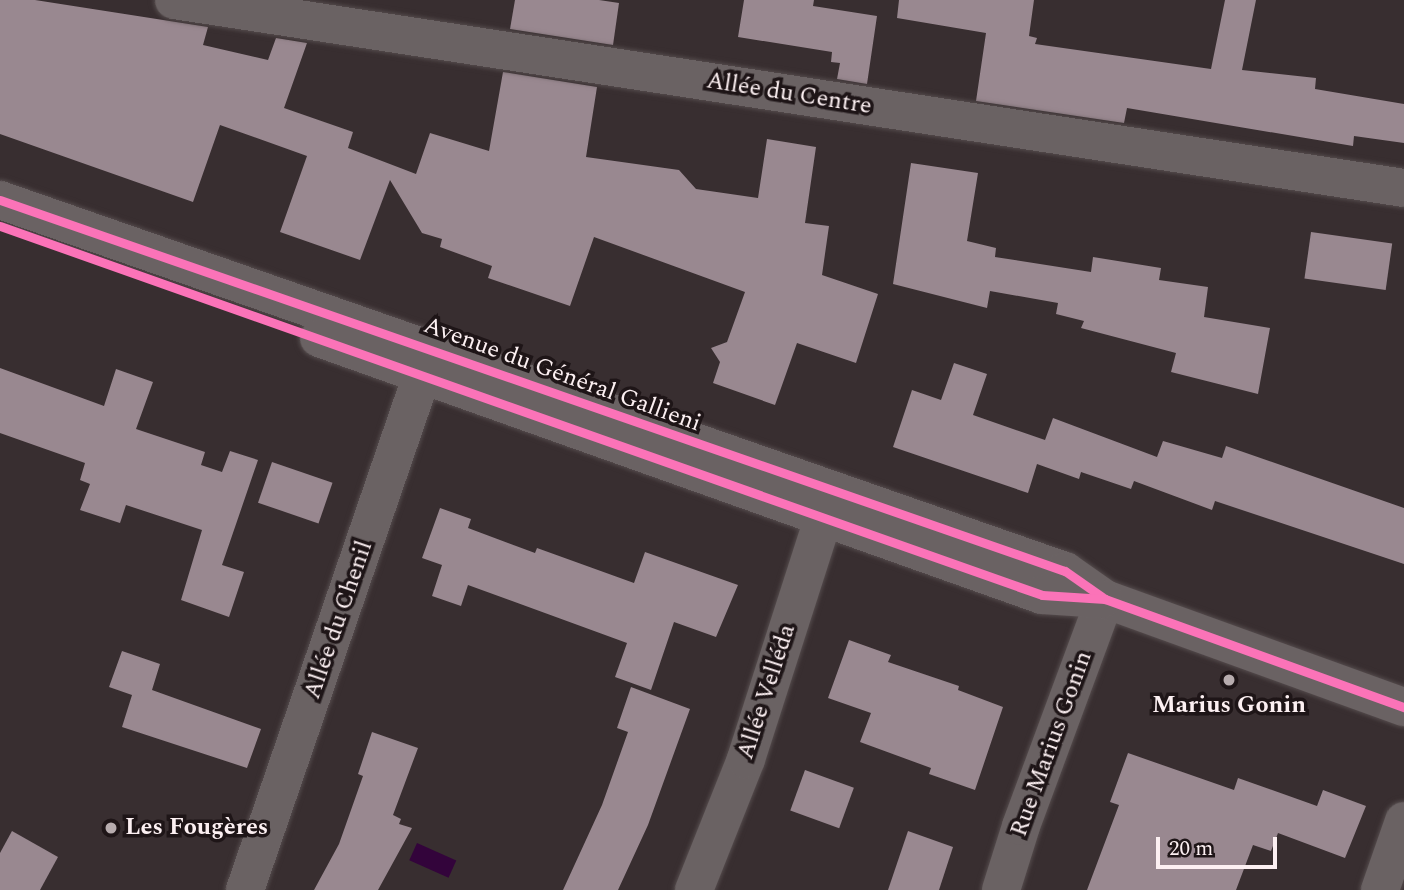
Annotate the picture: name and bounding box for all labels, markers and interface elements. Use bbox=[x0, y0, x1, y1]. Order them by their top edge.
street label: Allée du Centre bbox=[704, 67, 874, 121]
street label: Avenue du Général Gallieni bbox=[419, 311, 705, 439]
street label: Allée du Chenil bbox=[298, 537, 380, 703]
street label: Allée Velléda bbox=[732, 621, 802, 763]
street label: Rue Marius Gonin bbox=[1005, 647, 1099, 841]
marker: Marius Gonin bbox=[1221, 672, 1237, 688]
place label: Marius Gonin bbox=[1152, 692, 1306, 720]
place label: Les Fougères bbox=[125, 814, 268, 842]
marker: Les Fougères bbox=[103, 820, 119, 836]
scale bar bbox=[1159, 824, 1280, 868]
text: 20 m bbox=[1169, 833, 1213, 865]

